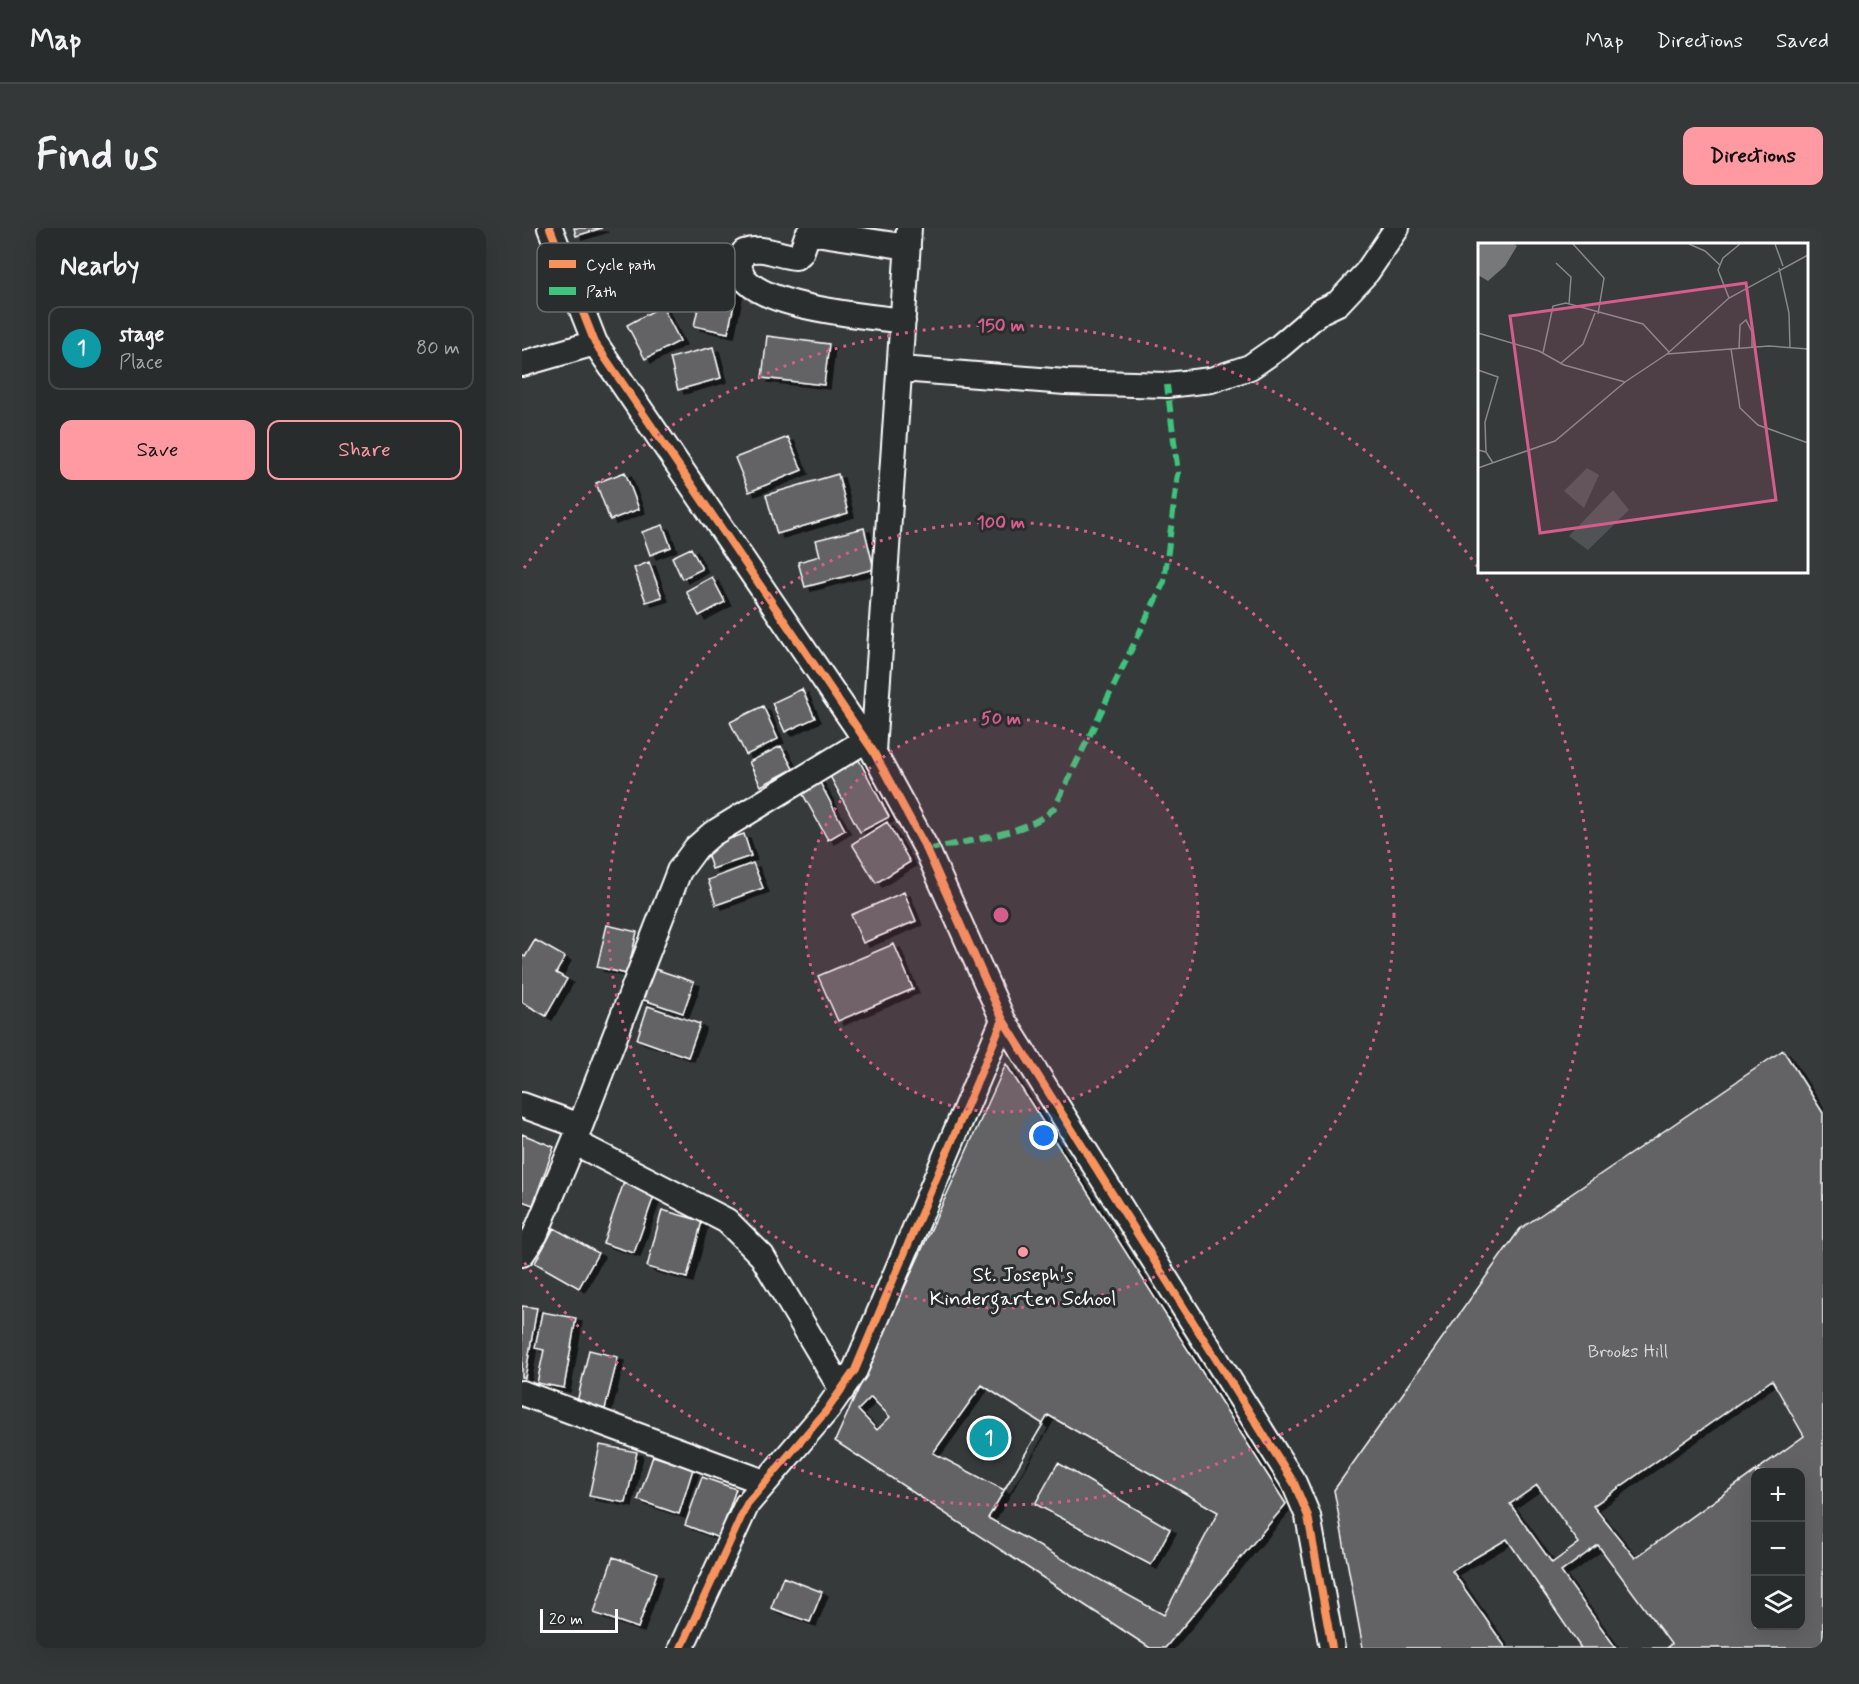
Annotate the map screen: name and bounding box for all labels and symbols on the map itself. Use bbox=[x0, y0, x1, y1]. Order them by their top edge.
legend bbox=[537, 243, 735, 312]
inset map bbox=[1478, 243, 1808, 573]
text: Cycle path bbox=[586, 255, 656, 276]
text: Path bbox=[586, 282, 617, 303]
text: 150 m bbox=[977, 314, 1025, 338]
text: 100 m bbox=[977, 511, 1025, 535]
text: 50 m bbox=[981, 707, 1021, 731]
centre of rings bbox=[991, 905, 1011, 925]
your location bbox=[1029, 1121, 1058, 1150]
marker: St. Joseph's Kindergarten School bbox=[1016, 1245, 1030, 1259]
place label: St. Joseph's Kindergarten School bbox=[929, 1261, 1117, 1315]
house number: Brooks Hill bbox=[1588, 1340, 1668, 1364]
pin: 1 bbox=[970, 1416, 1008, 1460]
scale bar bbox=[540, 1606, 618, 1634]

